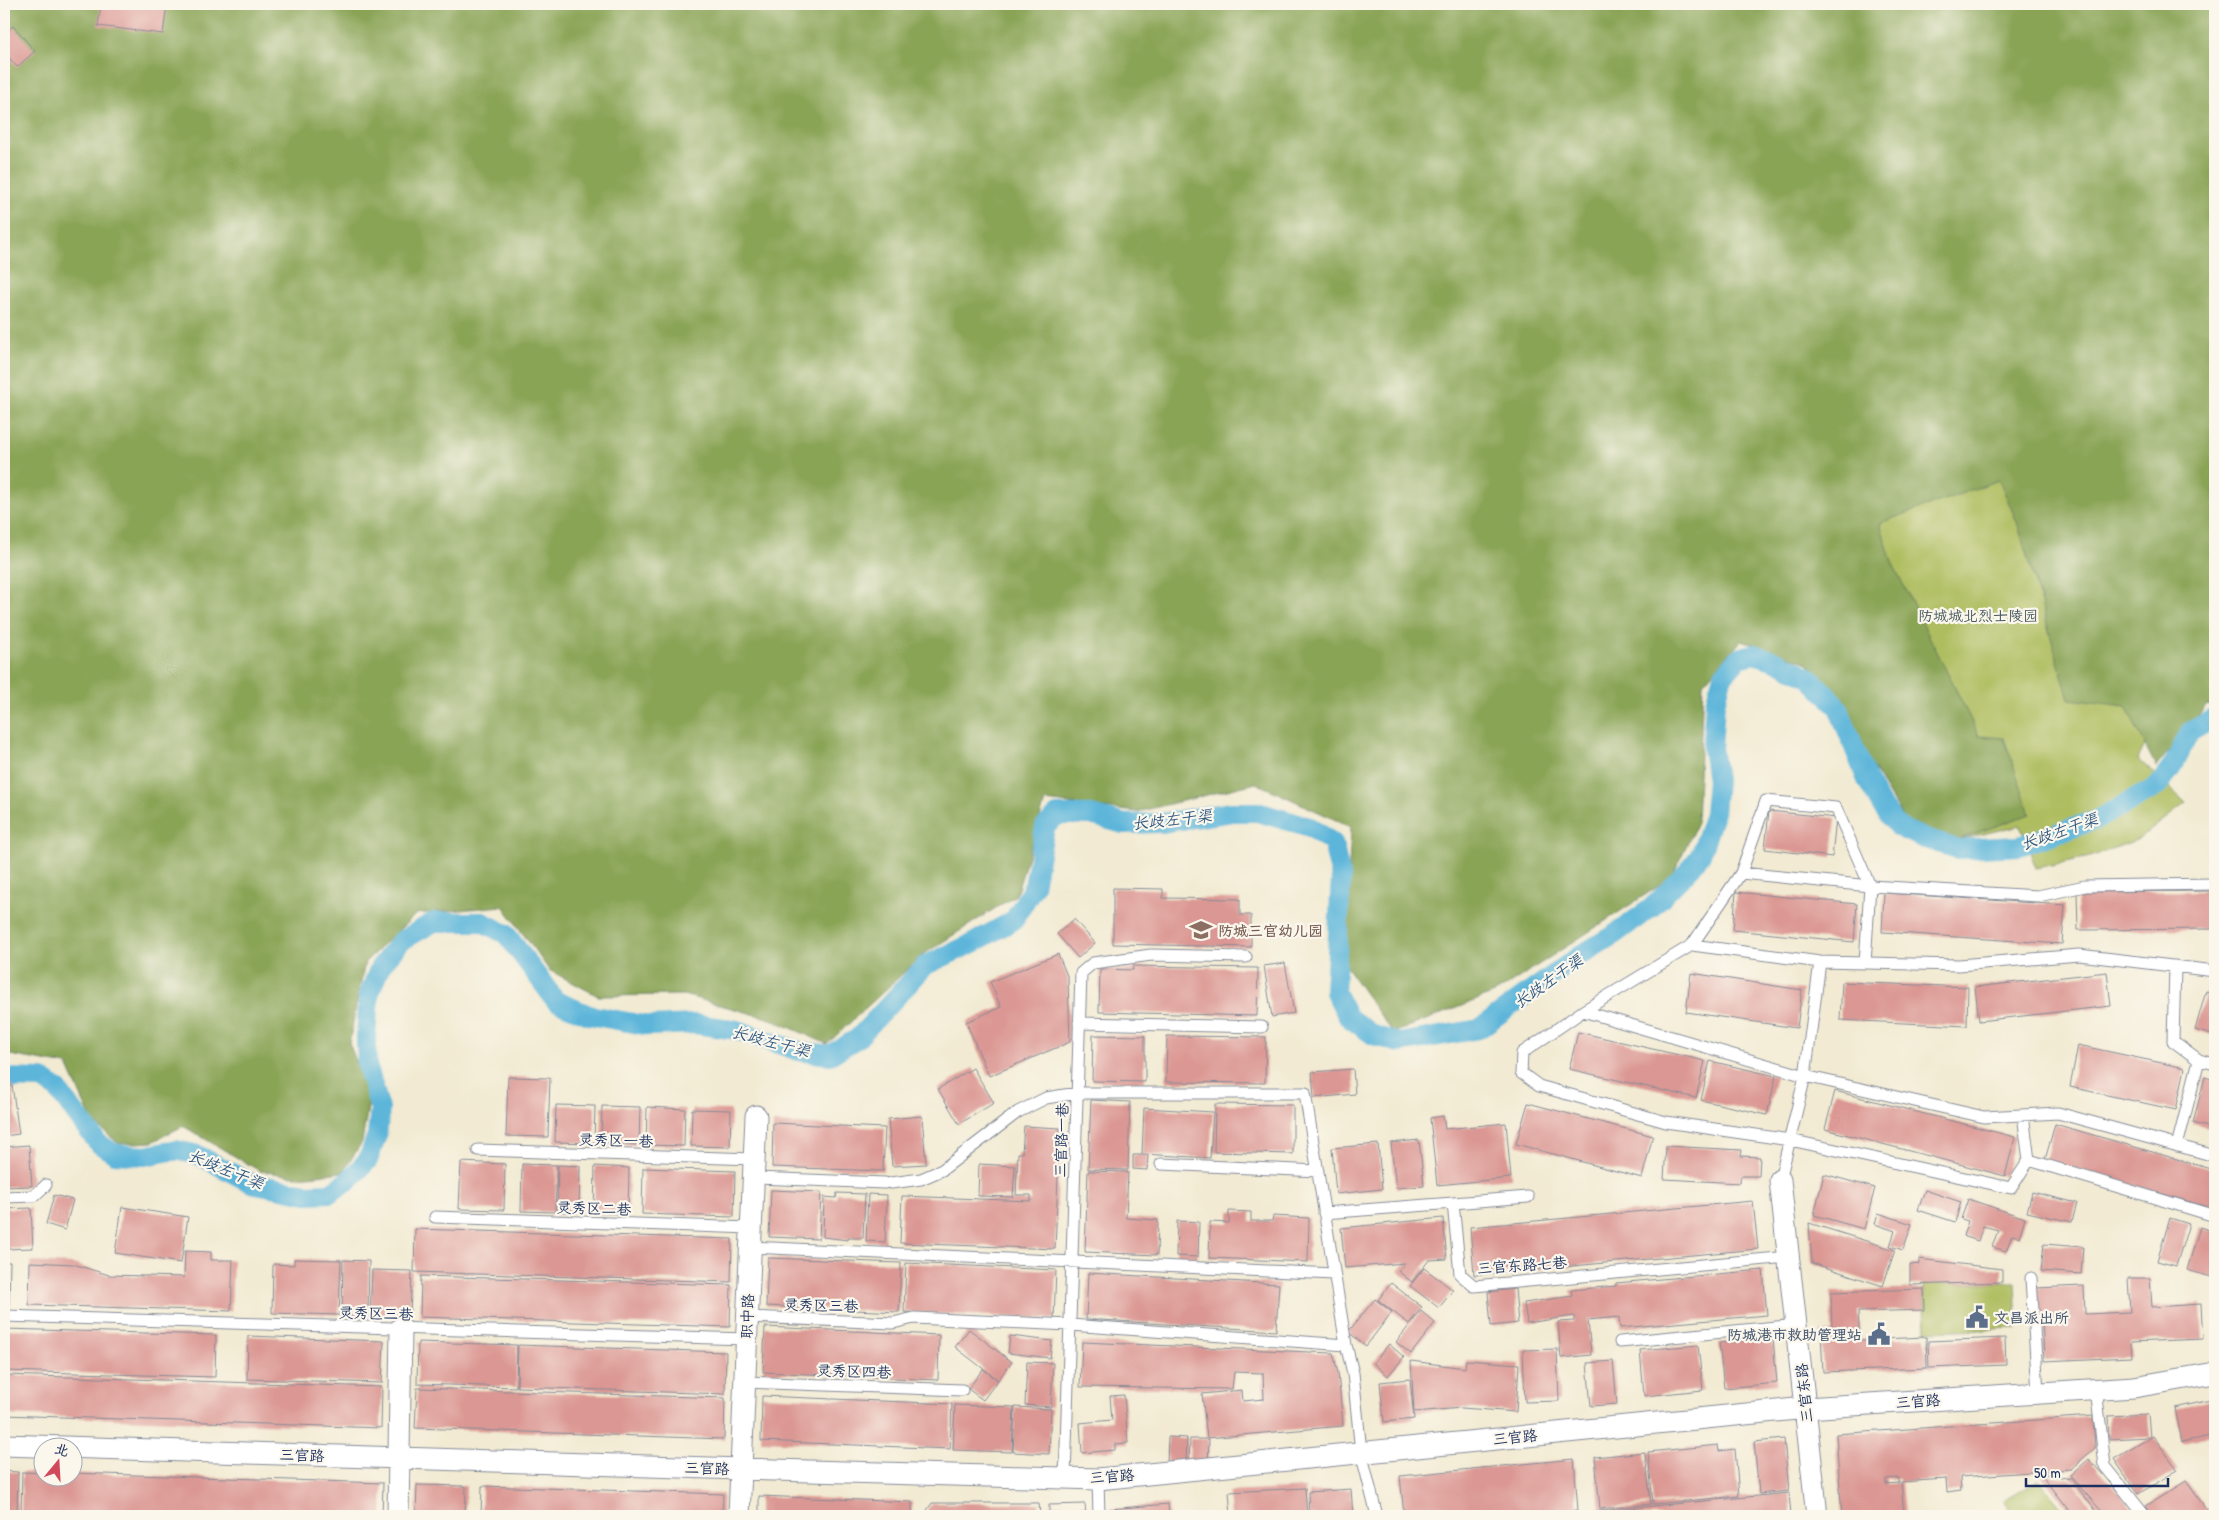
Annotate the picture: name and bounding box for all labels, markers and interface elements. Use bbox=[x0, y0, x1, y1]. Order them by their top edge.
park label: 防城城北烈士陵园 bbox=[1918, 605, 2038, 626]
water label: 长歧左干渠 bbox=[1131, 804, 1215, 834]
water label: 长歧左干渠 bbox=[2018, 807, 2102, 854]
school or university icon: 防城三官幼儿园 bbox=[1188, 917, 1214, 943]
place label: 防城三官幼儿园 bbox=[1218, 920, 1323, 941]
water label: 长歧左干渠 bbox=[1509, 948, 1589, 1013]
water label: 长歧左干渠 bbox=[730, 1020, 814, 1062]
street label: 三官路一巷 bbox=[1049, 1102, 1073, 1178]
street label: 灵秀区一巷 bbox=[578, 1128, 654, 1152]
water label: 长歧左干渠 bbox=[185, 1144, 269, 1195]
street label: 灵秀区二巷 bbox=[556, 1196, 632, 1220]
street label: 三官东路七巷 bbox=[1476, 1251, 1568, 1279]
street label: 职中路 bbox=[736, 1293, 758, 1339]
street label: 灵秀区三巷 bbox=[783, 1293, 859, 1317]
street label: 灵秀区三巷 bbox=[338, 1301, 414, 1325]
public building icon: 文昌派出所 bbox=[1964, 1304, 1990, 1330]
place label: 文昌派出所 bbox=[1994, 1307, 2069, 1328]
public building icon: 防城港市救助管理站 bbox=[1866, 1321, 1892, 1347]
place label: 防城港市救助管理站 bbox=[1727, 1324, 1862, 1345]
street label: 灵秀区四巷 bbox=[816, 1359, 892, 1383]
street label: 三官东路 bbox=[1790, 1362, 1818, 1424]
street label: 三官路 bbox=[1895, 1389, 1941, 1413]
street label: 三官路 bbox=[1492, 1424, 1538, 1450]
north arrow bbox=[32, 1438, 82, 1488]
text: 北 bbox=[53, 1438, 72, 1460]
street label: 三官路 bbox=[279, 1444, 325, 1466]
scale bar bbox=[2026, 1455, 2169, 1487]
street label: 三官路 bbox=[684, 1457, 730, 1479]
text: 50 m bbox=[2034, 1462, 2061, 1483]
street label: 三官路 bbox=[1089, 1464, 1135, 1488]

